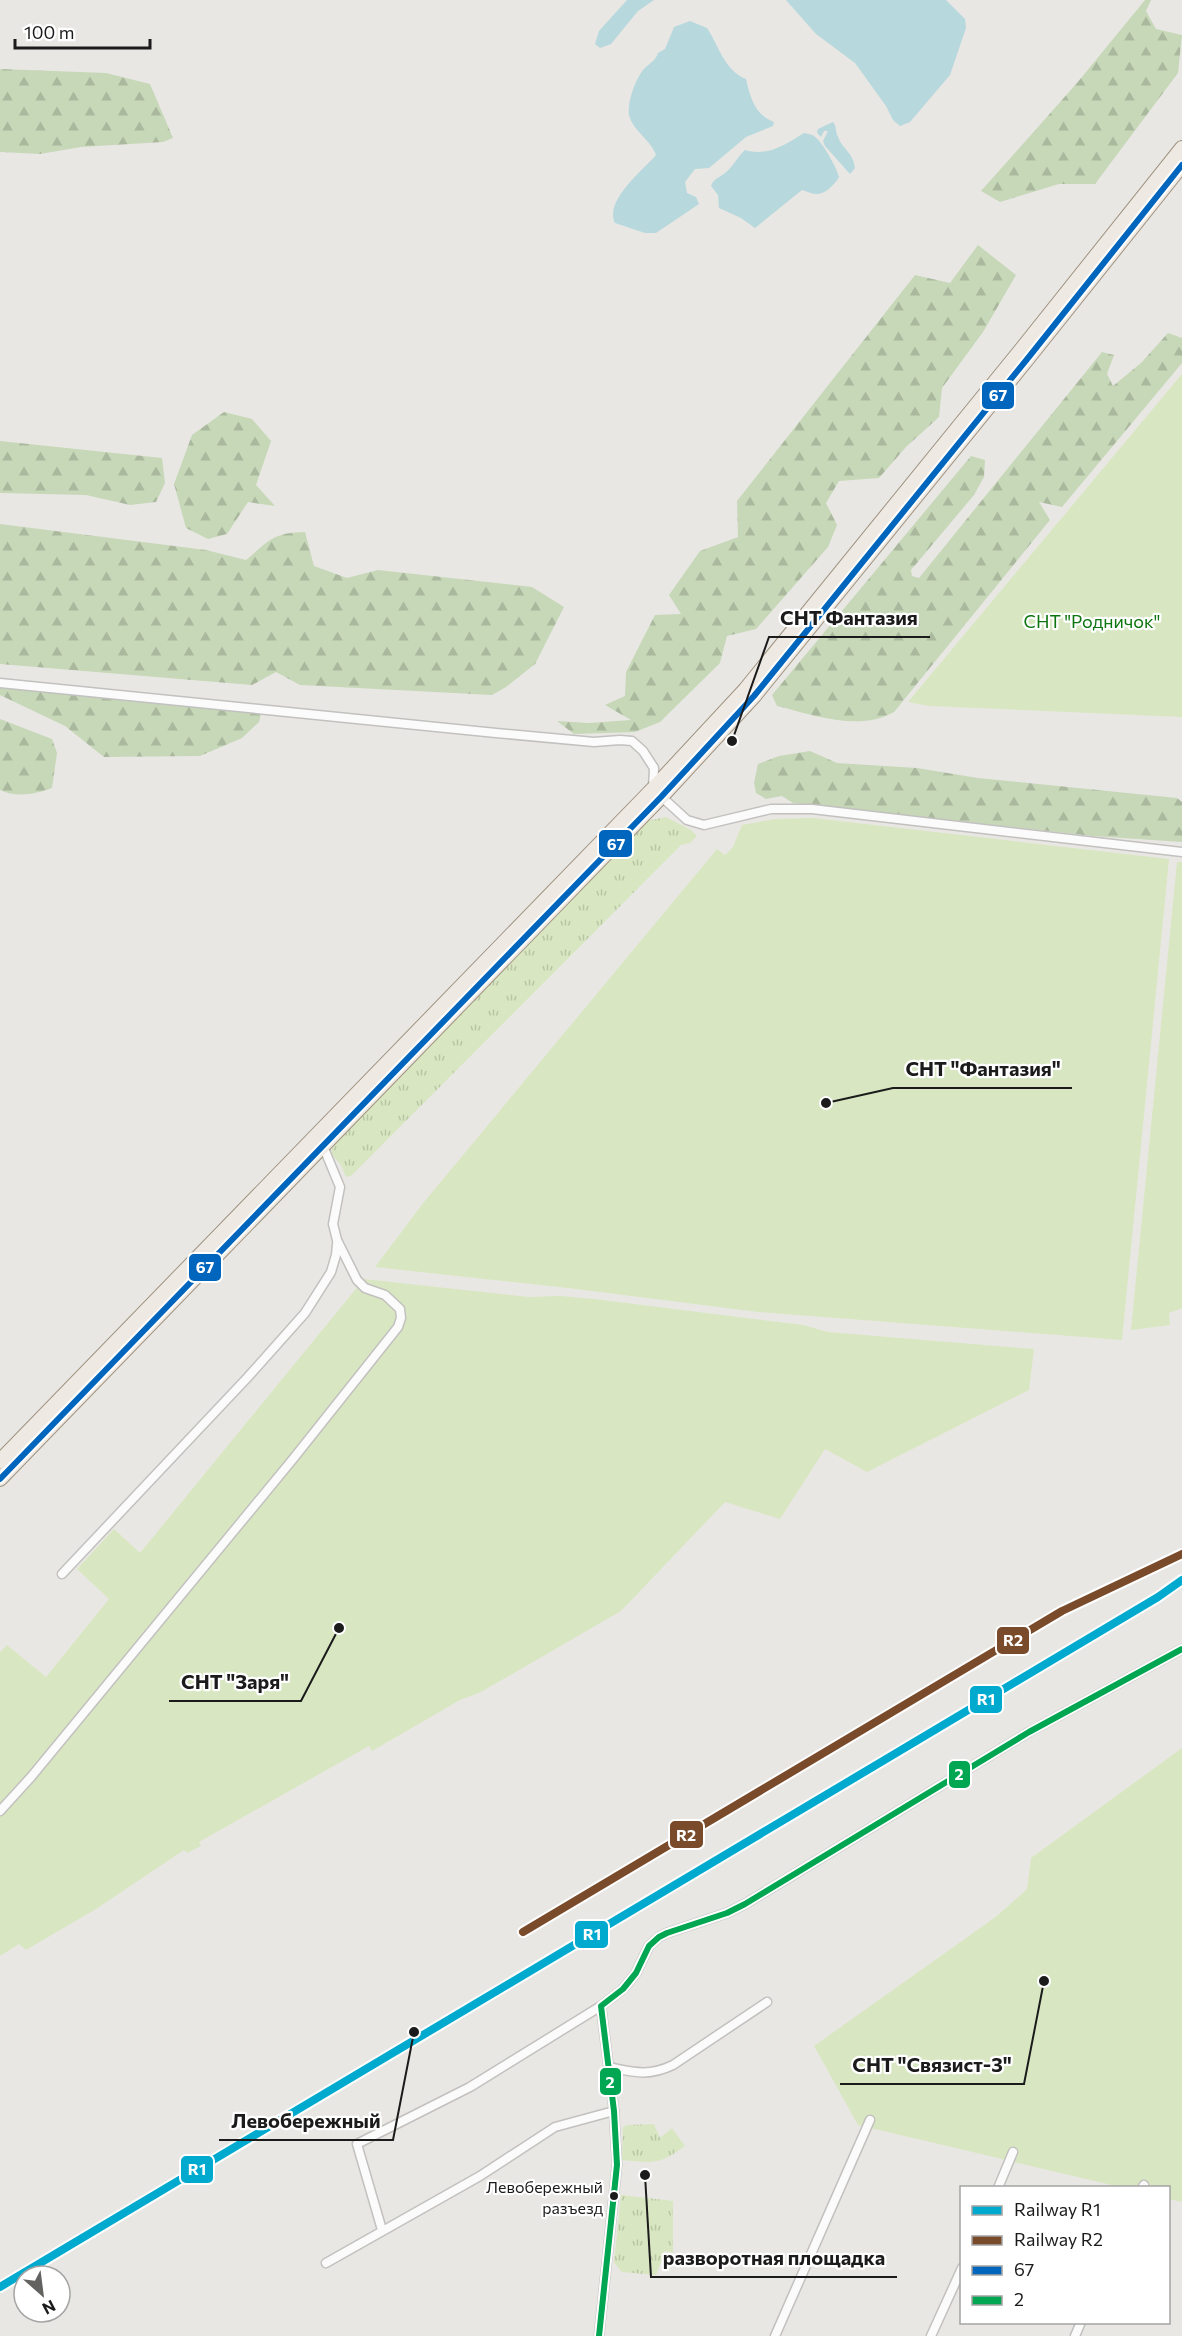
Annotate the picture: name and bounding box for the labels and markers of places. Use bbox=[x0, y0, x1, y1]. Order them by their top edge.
callout: СНТ Фантазия bbox=[769, 599, 930, 637]
callout: СНТ "Фантазия" bbox=[893, 1050, 1072, 1088]
callout: СНТ "Заря" bbox=[169, 1663, 301, 1701]
callout: СНТ "Связист-3" bbox=[840, 2046, 1024, 2084]
callout: Левобережный bbox=[219, 2102, 393, 2140]
place label: Левобережный разъезд bbox=[486, 2177, 604, 2217]
marker: Левобережный разъезд bbox=[608, 2190, 620, 2202]
callout: разворотная площадка bbox=[651, 2239, 897, 2277]

